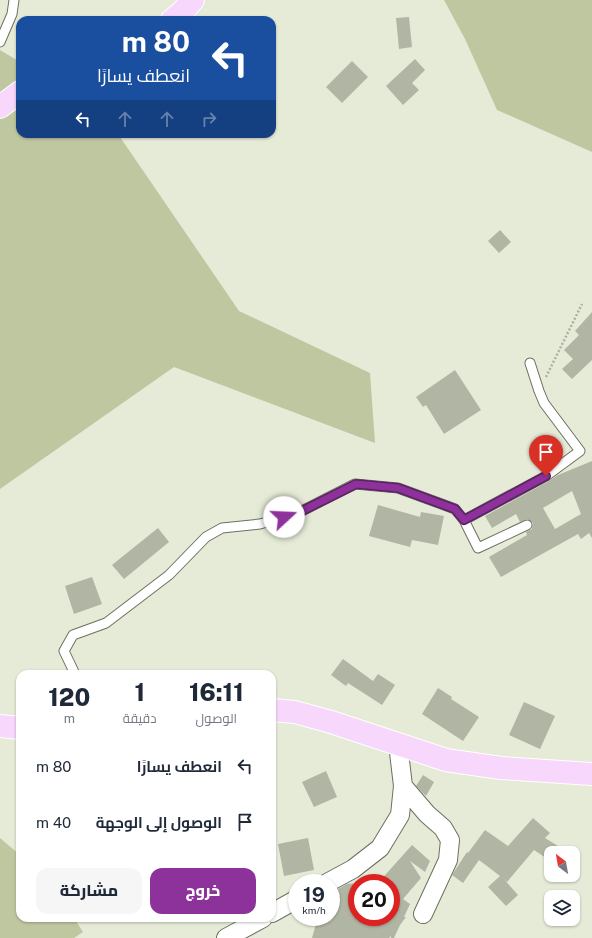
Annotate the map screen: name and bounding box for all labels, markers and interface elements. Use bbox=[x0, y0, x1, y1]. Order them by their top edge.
text: 80 m bbox=[122, 25, 190, 58]
icon: left bbox=[204, 32, 256, 84]
text: انعطف يسارًا bbox=[97, 65, 190, 86]
icon: left bbox=[72, 108, 94, 130]
icon: ahead bbox=[114, 108, 136, 130]
icon: ahead bbox=[156, 108, 178, 130]
icon: right bbox=[198, 108, 220, 130]
pin bbox=[529, 435, 563, 476]
icon: arrive bbox=[535, 441, 557, 463]
position arrow bbox=[263, 496, 305, 538]
text: 1 bbox=[134, 678, 145, 706]
text: 16:11 bbox=[189, 678, 244, 706]
text: 120 bbox=[48, 683, 90, 711]
text: m bbox=[64, 711, 75, 726]
text: دقيقة bbox=[123, 711, 157, 726]
text: الوصول bbox=[196, 711, 237, 726]
icon: left bbox=[234, 755, 256, 777]
text: 80 m bbox=[36, 758, 71, 775]
text: انعطف يسارًا bbox=[137, 758, 222, 775]
icon: arrive bbox=[234, 811, 256, 833]
text: 40 m bbox=[36, 814, 71, 831]
text: الوصول إلى الوجهة bbox=[96, 814, 222, 831]
north arrow bbox=[544, 846, 580, 882]
map controls bbox=[544, 846, 580, 926]
button: مشاركة bbox=[36, 868, 142, 914]
button: خروج bbox=[150, 868, 256, 914]
speed limit sign: 20 bbox=[348, 874, 400, 926]
text: 19 bbox=[303, 883, 325, 907]
button: layers bbox=[544, 890, 580, 926]
text: km/h bbox=[302, 904, 326, 916]

